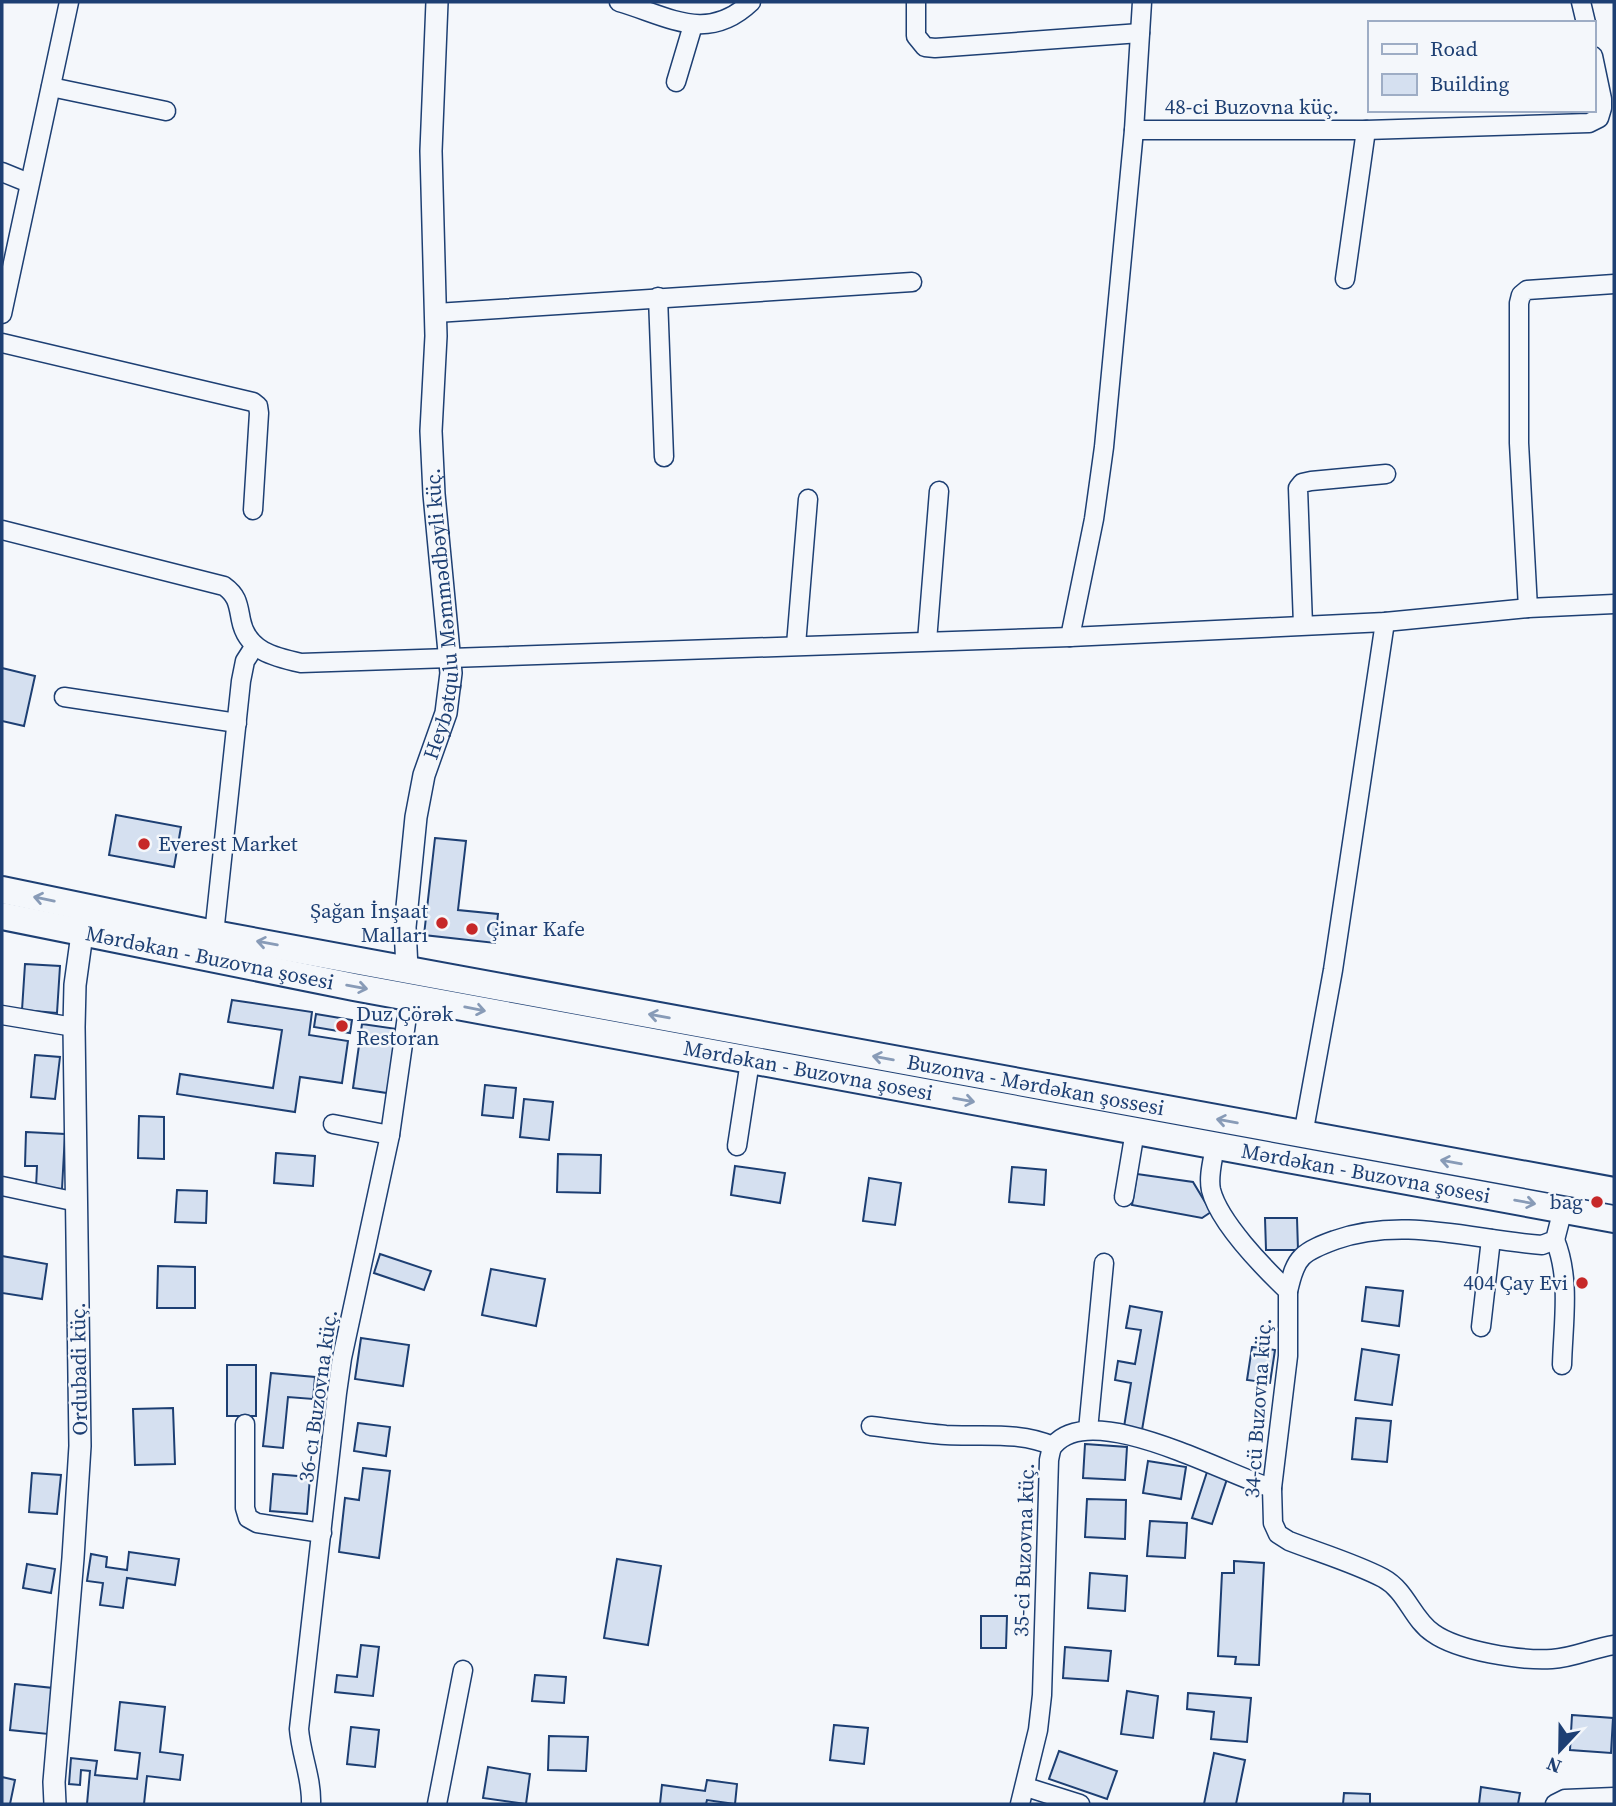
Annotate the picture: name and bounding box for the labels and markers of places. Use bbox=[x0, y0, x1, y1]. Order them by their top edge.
place label: Everest Market bbox=[158, 829, 298, 858]
marker: Everest Market bbox=[136, 836, 152, 852]
place label: Şağan İnşaat Malları bbox=[310, 896, 428, 949]
place label: Çinar Kafe bbox=[486, 914, 585, 943]
marker: Şağan İnşaat Malları bbox=[434, 915, 450, 931]
marker: Çinar Kafe bbox=[464, 921, 480, 937]
place label: Duz Çörək Restoran bbox=[356, 999, 454, 1052]
marker: Duz Çörək Restoran bbox=[334, 1018, 350, 1034]
place label: bag bbox=[1550, 1187, 1583, 1216]
marker: bag bbox=[1589, 1194, 1605, 1210]
place label: 404 Çay Evi bbox=[1463, 1268, 1568, 1297]
marker: 404 Çay Evi bbox=[1574, 1275, 1590, 1291]

